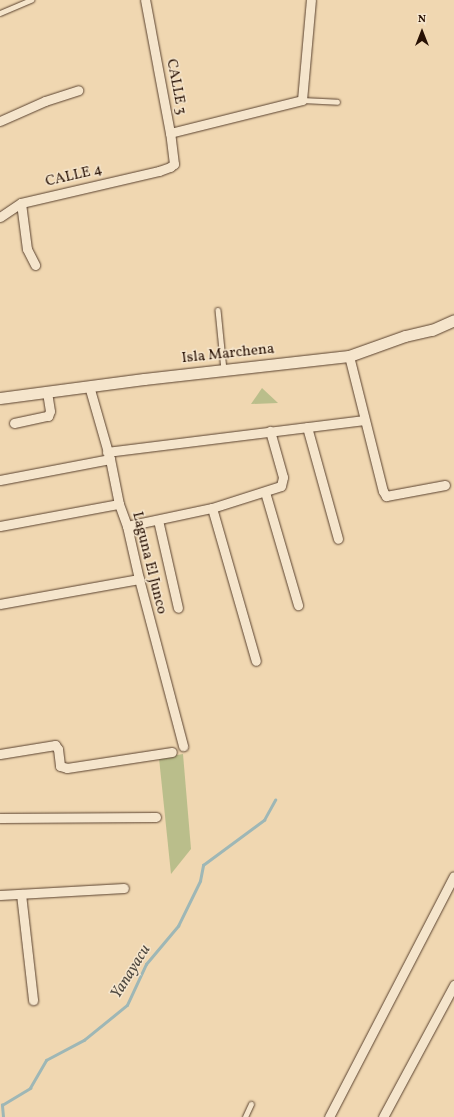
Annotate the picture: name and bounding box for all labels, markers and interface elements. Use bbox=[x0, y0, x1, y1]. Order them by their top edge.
north arrow bbox=[402, 12, 442, 52]
text: N bbox=[418, 12, 426, 27]
street label: CALLE 3 bbox=[162, 58, 190, 116]
street label: CALLE 4 bbox=[44, 161, 104, 191]
street label: Isla Marchena bbox=[181, 340, 275, 368]
street label: Laguna El Junco bbox=[128, 510, 170, 616]
water label: Yanayacu bbox=[107, 941, 155, 1003]

